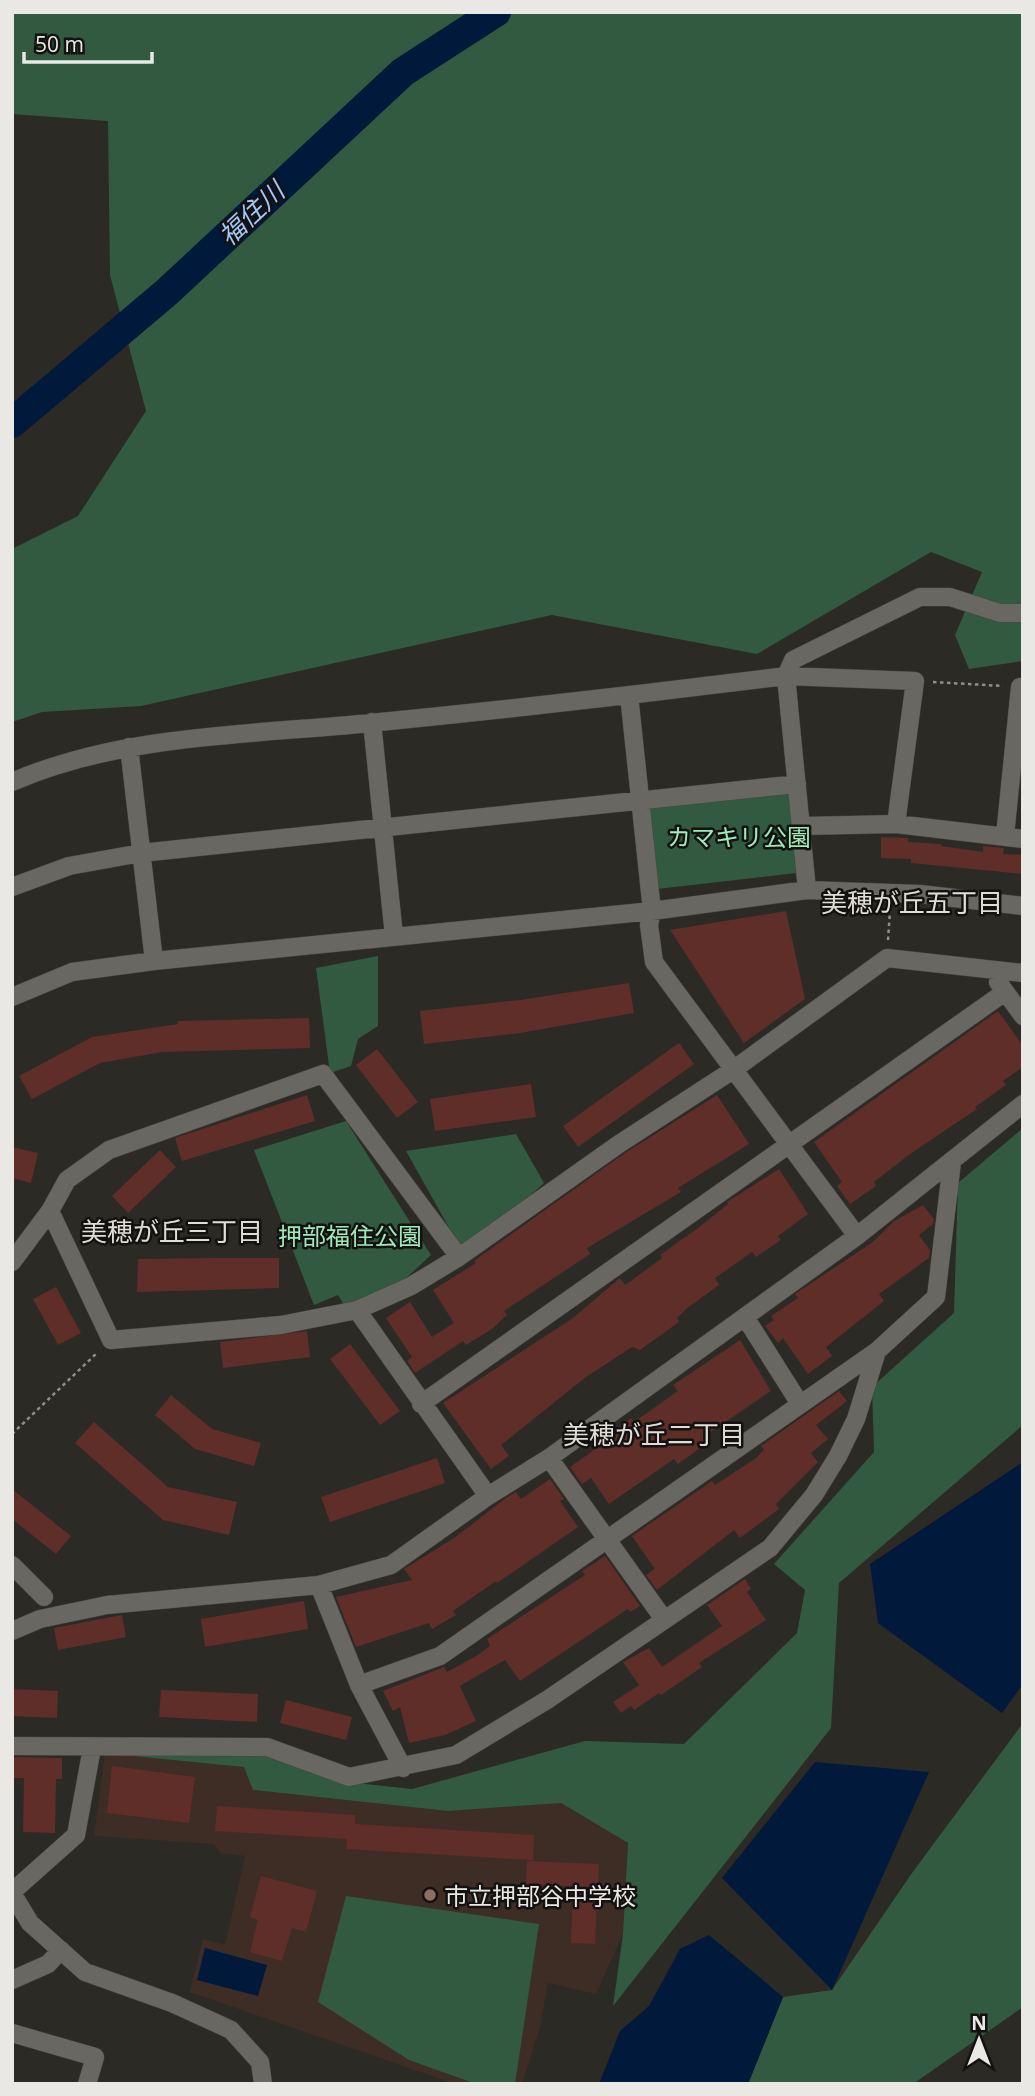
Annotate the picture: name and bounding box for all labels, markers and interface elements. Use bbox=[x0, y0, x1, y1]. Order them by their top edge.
scale bar bbox=[24, 21, 152, 65]
text: 50 m bbox=[35, 30, 84, 58]
water label: 福住川 bbox=[210, 171, 294, 253]
park label: カマキリ公園 bbox=[667, 820, 811, 853]
district label: 美穂が丘五丁目 bbox=[821, 884, 1003, 920]
district label: 美穂が丘三丁目 bbox=[81, 1213, 263, 1249]
park label: 押部福住公園 bbox=[278, 1219, 422, 1252]
district label: 美穂が丘二丁目 bbox=[563, 1416, 745, 1452]
place label: 市立押部谷中学校 bbox=[444, 1879, 636, 1912]
marker: 市立押部谷中学校 bbox=[422, 1887, 438, 1903]
north arrow bbox=[944, 2005, 1014, 2075]
text: N bbox=[971, 2010, 987, 2036]

